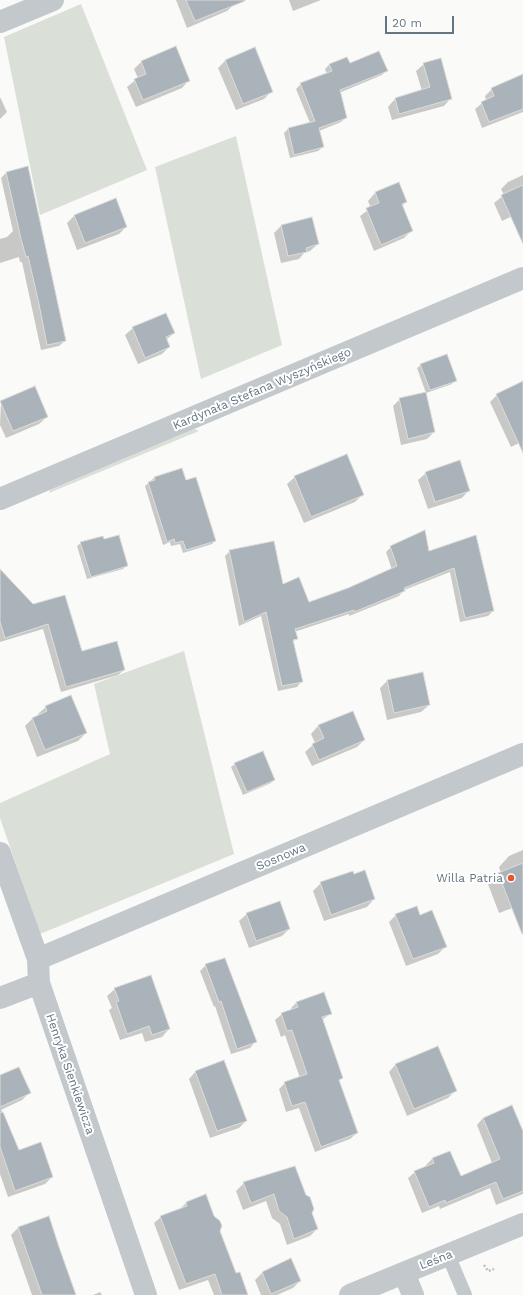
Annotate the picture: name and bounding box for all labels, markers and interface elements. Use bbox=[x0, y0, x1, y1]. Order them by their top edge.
scale bar bbox=[387, 8, 456, 34]
text: 20 m bbox=[392, 16, 422, 30]
street label: Kardynała Stefana Wyszyńskiego bbox=[171, 345, 353, 433]
street label: Sosnowa bbox=[254, 840, 308, 874]
place label: Willa Patria bbox=[436, 871, 503, 885]
marker: Willa Patria bbox=[506, 873, 516, 883]
street label: Henryka Sienkiewicza bbox=[43, 1012, 97, 1136]
street label: Leśna bbox=[417, 1247, 455, 1273]

